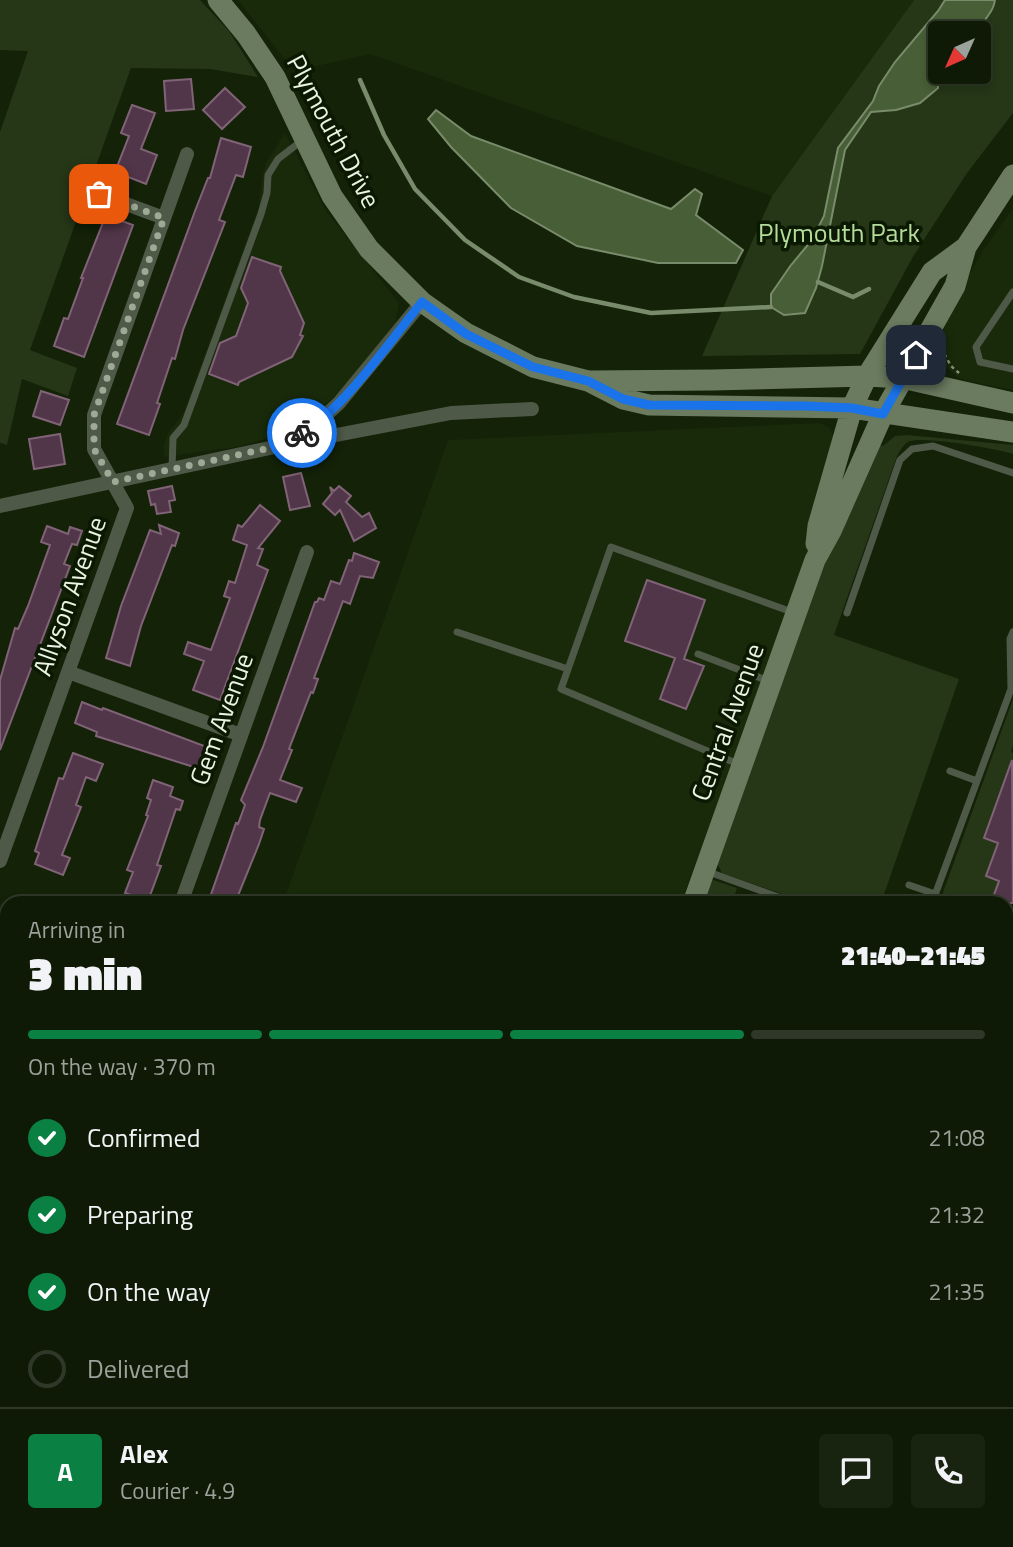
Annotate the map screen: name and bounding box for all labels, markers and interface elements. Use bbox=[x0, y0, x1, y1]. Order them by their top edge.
north arrow bbox=[928, 21, 990, 84]
map controls bbox=[928, 21, 991, 84]
street label: Plymouth Drive bbox=[277, 47, 391, 215]
pin bbox=[69, 164, 129, 224]
icon: bag bbox=[80, 175, 118, 213]
park label: Plymouth Park bbox=[758, 213, 920, 252]
pin bbox=[886, 325, 946, 385]
icon: home bbox=[897, 336, 935, 374]
courier bbox=[267, 398, 337, 468]
icon: bike bbox=[283, 414, 321, 452]
street label: Allyson Avenue bbox=[22, 511, 116, 681]
street label: Central Avenue bbox=[680, 638, 774, 806]
street label: Gem Avenue bbox=[179, 648, 263, 790]
text: Arriving in bbox=[28, 912, 125, 947]
text: 21:40–21:45 bbox=[841, 936, 985, 975]
text: 3 min bbox=[28, 938, 142, 1008]
text: On the way · 370 m bbox=[28, 1049, 216, 1084]
text: Confirmed bbox=[87, 1118, 201, 1157]
icon: check bbox=[28, 1119, 66, 1157]
text: 21:08 bbox=[928, 1120, 985, 1155]
text: Preparing bbox=[87, 1195, 193, 1234]
icon: check bbox=[28, 1196, 66, 1234]
text: 21:32 bbox=[928, 1197, 985, 1232]
text: On the way bbox=[87, 1272, 211, 1311]
icon: check bbox=[28, 1273, 66, 1311]
text: 21:35 bbox=[928, 1274, 985, 1309]
text: Delivered bbox=[87, 1349, 190, 1388]
text: Alex bbox=[120, 1434, 168, 1473]
button: chat bbox=[819, 1434, 893, 1508]
button: phone bbox=[911, 1434, 985, 1508]
text: A bbox=[57, 1452, 73, 1491]
text: Courier · 4.9 bbox=[120, 1473, 235, 1508]

